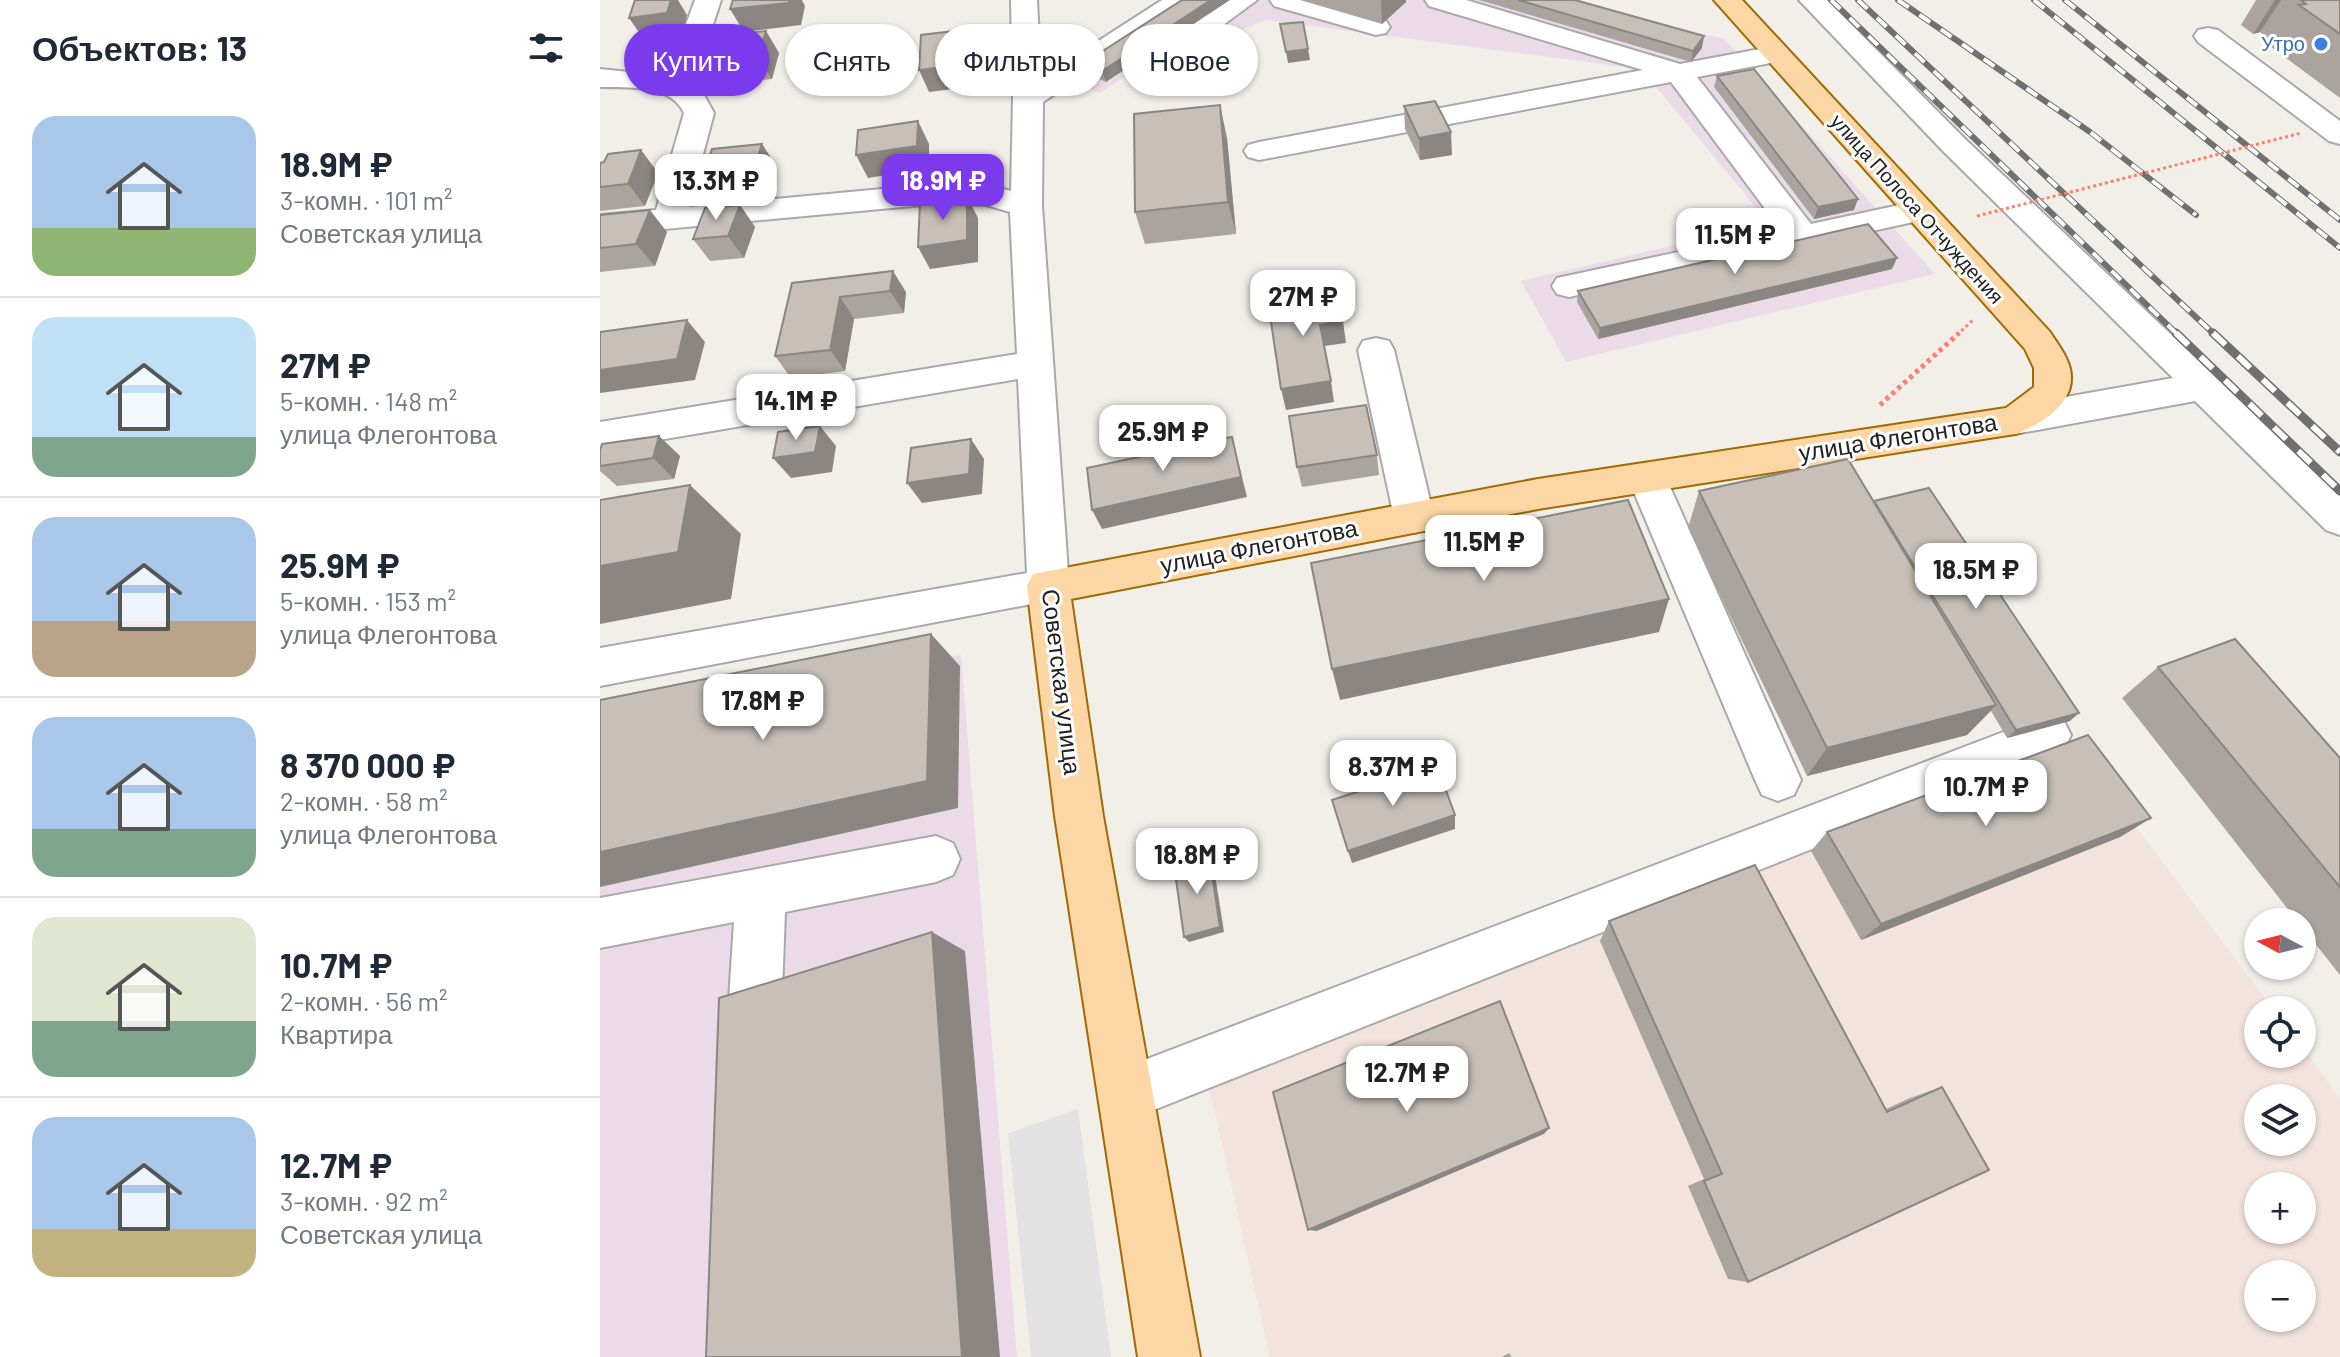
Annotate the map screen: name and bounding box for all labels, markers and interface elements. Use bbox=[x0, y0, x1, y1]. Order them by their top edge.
chip: Купить bbox=[624, 24, 769, 96]
chip: Снять bbox=[785, 24, 919, 96]
chip: Фильтры bbox=[935, 24, 1105, 96]
chip: Новое bbox=[1121, 24, 1258, 96]
icon: filters bbox=[524, 26, 568, 70]
text: Объектов: 13 bbox=[32, 27, 247, 68]
place label: Утро bbox=[2261, 31, 2305, 55]
marker: Утро bbox=[2312, 35, 2330, 53]
street label: улица Полоса Отчуждения bbox=[1826, 109, 2009, 308]
text: 18.9M ₽ bbox=[280, 143, 393, 184]
icon: home bbox=[96, 148, 192, 244]
pin: 13.3M ₽ bbox=[642, 154, 790, 222]
pin: 18.9M ₽ bbox=[869, 154, 1017, 222]
text: 13.3M ₽ bbox=[673, 164, 759, 195]
text: 18.9M ₽ bbox=[900, 164, 986, 195]
text: 3-комн. · 101 m² bbox=[280, 184, 452, 215]
pin: 11.5M ₽ bbox=[1661, 208, 1809, 276]
text: Советская улица bbox=[280, 217, 482, 248]
text: 11.5M ₽ bbox=[1694, 218, 1776, 249]
pin: 27M ₽ bbox=[1247, 270, 1359, 338]
text: 27M ₽ bbox=[1268, 280, 1338, 311]
text: 27M ₽ bbox=[280, 344, 371, 385]
icon: home bbox=[96, 349, 192, 445]
pin: 14.1M ₽ bbox=[722, 374, 870, 442]
text: 14.1M ₽ bbox=[754, 384, 838, 415]
text: 5-комн. · 148 m² bbox=[280, 385, 457, 416]
pin: 25.9M ₽ bbox=[1089, 405, 1237, 473]
street label: улица Флегонтова bbox=[1797, 406, 2000, 467]
text: 25.9M ₽ bbox=[1117, 415, 1209, 446]
text: улица Флегонтова bbox=[280, 418, 497, 449]
street label: улица Флегонтова bbox=[1158, 512, 1360, 579]
pin: 11.5M ₽ bbox=[1410, 515, 1558, 583]
text: 11.5M ₽ bbox=[1443, 525, 1525, 556]
pin: 18.5M ₽ bbox=[1902, 543, 2050, 611]
text: 25.9M ₽ bbox=[280, 544, 400, 585]
icon: home bbox=[96, 549, 192, 645]
text: 18.5M ₽ bbox=[1933, 553, 2019, 584]
text: 5-комн. · 153 m² bbox=[280, 585, 456, 616]
street label: Советская улица bbox=[1037, 587, 1088, 777]
text: улица Флегонтова bbox=[280, 618, 497, 649]
pin: 17.8M ₽ bbox=[689, 674, 837, 742]
text: 17.8M ₽ bbox=[721, 684, 805, 715]
pin: 8.37M ₽ bbox=[1319, 740, 1467, 808]
text: 8 370 000 ₽ bbox=[280, 744, 455, 785]
icon: home bbox=[96, 749, 192, 845]
text: 8.37M ₽ bbox=[1348, 750, 1438, 781]
pin: 10.7M ₽ bbox=[1912, 760, 2060, 828]
text: 10.7M ₽ bbox=[1943, 770, 2029, 801]
text: 2-комн. · 58 m² bbox=[280, 785, 448, 816]
text: улица Флегонтова bbox=[280, 818, 497, 849]
pin: 18.8M ₽ bbox=[1123, 828, 1271, 896]
text: 18.8M ₽ bbox=[1154, 838, 1240, 869]
north arrow bbox=[2244, 908, 2316, 980]
map controls bbox=[2244, 908, 2316, 1332]
text: 10.7M ₽ bbox=[280, 944, 392, 985]
icon: home bbox=[96, 949, 192, 1045]
text: 2-комн. · 56 m² bbox=[280, 985, 448, 1016]
button: locate bbox=[2244, 996, 2316, 1068]
text: Квартира bbox=[280, 1018, 392, 1049]
pin: 12.7M ₽ bbox=[1333, 1046, 1481, 1114]
text: 12.7M ₽ bbox=[1364, 1056, 1450, 1087]
button: layers bbox=[2244, 1084, 2316, 1156]
text: 12.7M ₽ bbox=[280, 1144, 392, 1185]
icon: home bbox=[96, 1149, 192, 1245]
button: + bbox=[2244, 1172, 2316, 1244]
text: 3-комн. · 92 m² bbox=[280, 1185, 448, 1216]
text: Советская улица bbox=[280, 1218, 482, 1249]
button: − bbox=[2244, 1260, 2316, 1332]

